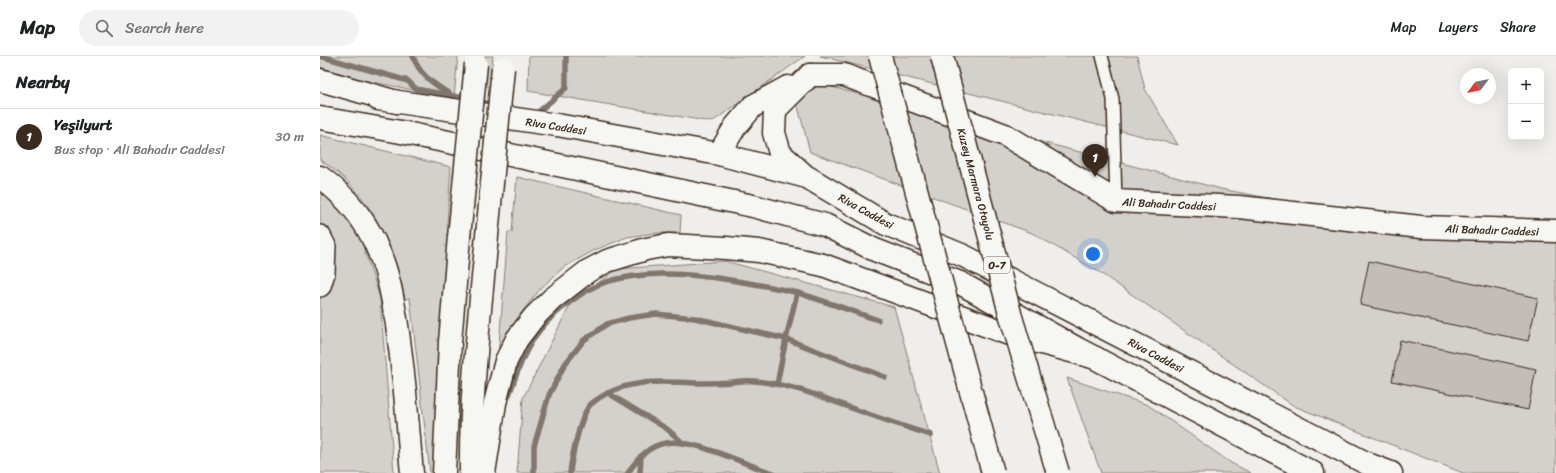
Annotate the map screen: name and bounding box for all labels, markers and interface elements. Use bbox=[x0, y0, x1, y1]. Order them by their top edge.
search box bbox=[79, 10, 359, 46]
text: Map bbox=[20, 11, 55, 44]
text: Search here bbox=[125, 15, 204, 41]
text: Map bbox=[1391, 15, 1416, 40]
text: Layers bbox=[1438, 15, 1478, 40]
text: Share bbox=[1500, 15, 1536, 40]
icon: search bbox=[93, 17, 115, 39]
text: Nearby bbox=[16, 67, 70, 97]
north arrow bbox=[1460, 68, 1496, 104]
map controls bbox=[1508, 68, 1544, 140]
button: + bbox=[1508, 68, 1544, 104]
button: − bbox=[1508, 104, 1544, 140]
text: Yeşilyurt bbox=[54, 112, 112, 138]
street label: Riva Caddesi bbox=[524, 112, 588, 141]
text: 1 bbox=[26, 125, 32, 148]
text: 30 m bbox=[275, 125, 304, 148]
street label: Kuzey Marmara Otoyolu bbox=[951, 126, 1000, 243]
text: Bus stop · Ali Bahadır Caddesi bbox=[54, 138, 224, 161]
pin: 1 bbox=[1082, 144, 1108, 177]
street label: Riva Caddesi bbox=[834, 188, 898, 235]
street label: Ali Bahadır Caddesi bbox=[1121, 193, 1217, 216]
street label: Ali Bahadır Caddesi bbox=[1444, 219, 1540, 242]
your location bbox=[1083, 244, 1103, 264]
road number: O-7 bbox=[984, 257, 1010, 273]
street label: Riva Caddesi bbox=[1124, 333, 1188, 379]

